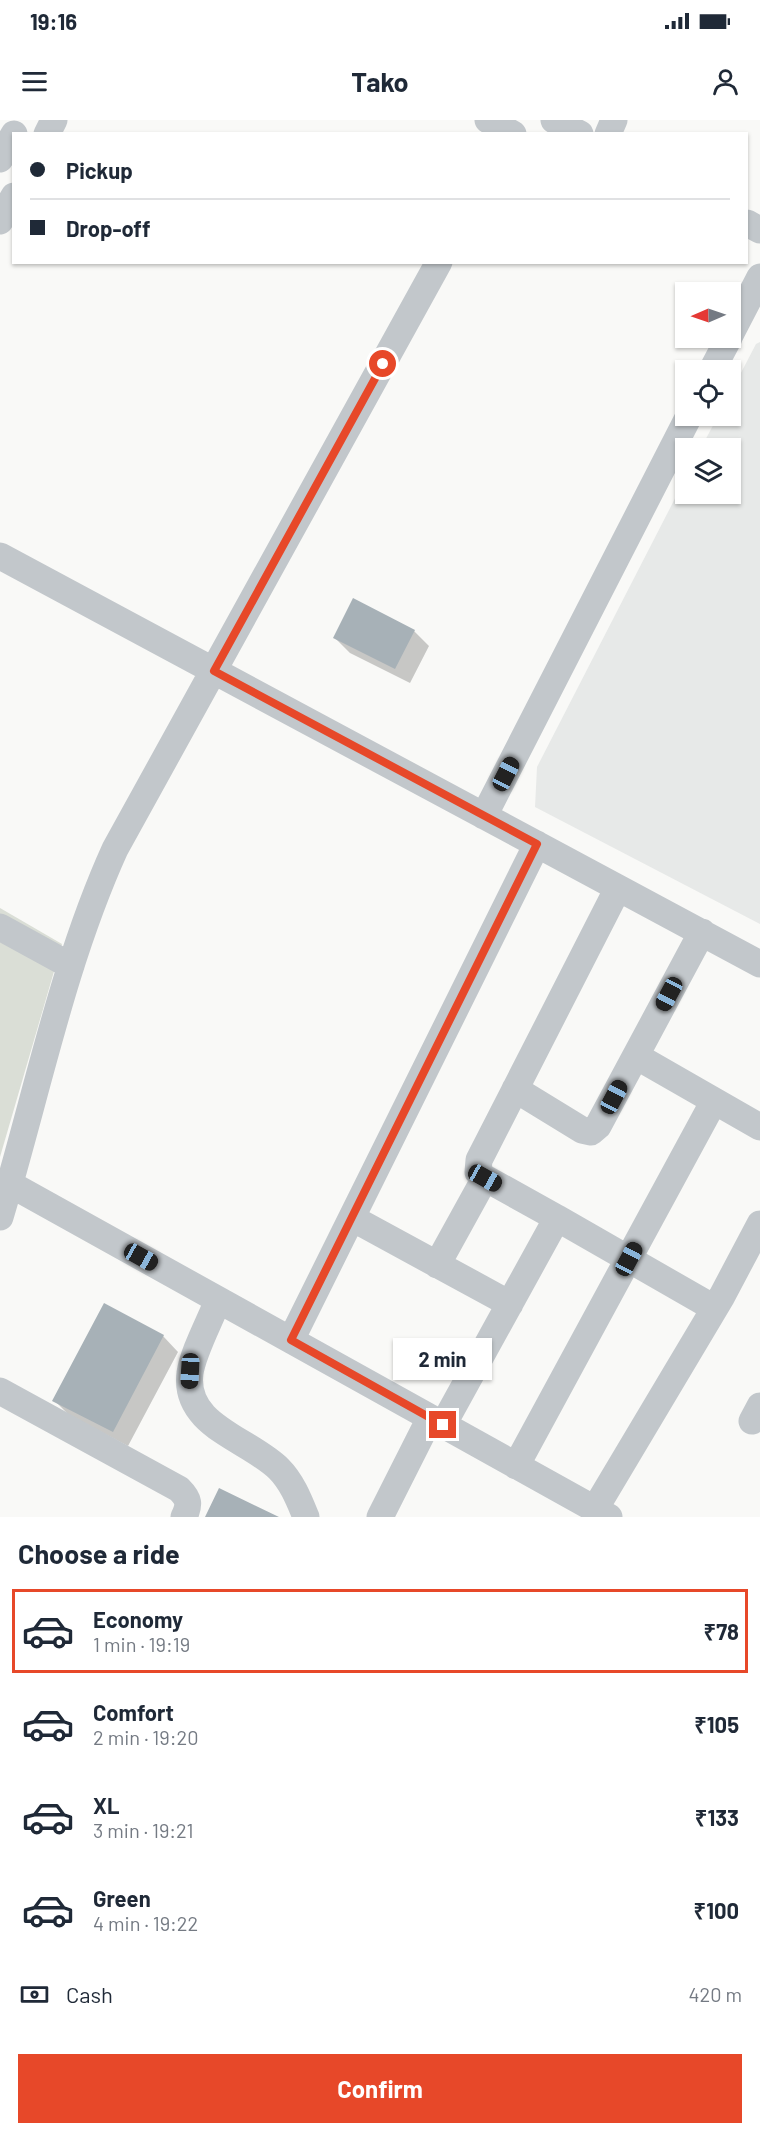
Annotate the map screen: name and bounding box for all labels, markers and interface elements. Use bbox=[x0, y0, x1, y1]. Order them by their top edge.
text: 19:16 bbox=[30, 8, 77, 34]
icon: menu bbox=[18, 65, 51, 98]
text: Tako bbox=[351, 65, 409, 97]
icon: person bbox=[709, 65, 742, 98]
text: Pickup bbox=[66, 157, 133, 183]
text: Drop-off bbox=[66, 215, 150, 241]
north arrow bbox=[675, 282, 741, 348]
map controls bbox=[675, 282, 741, 504]
route start bbox=[369, 350, 396, 377]
button: locate bbox=[675, 360, 741, 426]
button: layers bbox=[675, 438, 741, 504]
car bbox=[490, 754, 522, 794]
car bbox=[653, 974, 685, 1014]
car bbox=[598, 1077, 630, 1117]
car bbox=[465, 1161, 505, 1195]
car bbox=[613, 1239, 645, 1279]
car bbox=[121, 1240, 161, 1274]
callout: 2 min bbox=[394, 1338, 492, 1380]
text: 2 min bbox=[419, 1347, 466, 1371]
car bbox=[180, 1353, 200, 1389]
route end bbox=[429, 1411, 456, 1438]
text: Choose a ride bbox=[18, 1537, 180, 1569]
icon: car bbox=[21, 1604, 75, 1658]
text: Economy bbox=[93, 1606, 183, 1632]
text: ₹78 bbox=[704, 1618, 739, 1644]
text: 1 min · 19:19 bbox=[93, 1632, 190, 1656]
icon: car bbox=[21, 1697, 75, 1751]
text: Comfort bbox=[93, 1699, 174, 1725]
text: ₹105 bbox=[694, 1711, 739, 1737]
text: 2 min · 19:20 bbox=[93, 1725, 199, 1749]
icon: car bbox=[21, 1790, 75, 1844]
text: XL bbox=[93, 1792, 119, 1818]
text: ₹133 bbox=[695, 1804, 739, 1830]
text: 3 min · 19:21 bbox=[93, 1818, 194, 1842]
icon: car bbox=[21, 1883, 75, 1937]
text: Green bbox=[93, 1885, 151, 1911]
text: ₹100 bbox=[694, 1897, 739, 1923]
text: 4 min · 19:22 bbox=[93, 1911, 198, 1935]
icon: cash bbox=[18, 1978, 51, 2011]
text: Cash bbox=[66, 1981, 113, 2007]
text: 420 m bbox=[688, 1982, 742, 2006]
button: Confirm bbox=[18, 2054, 742, 2123]

